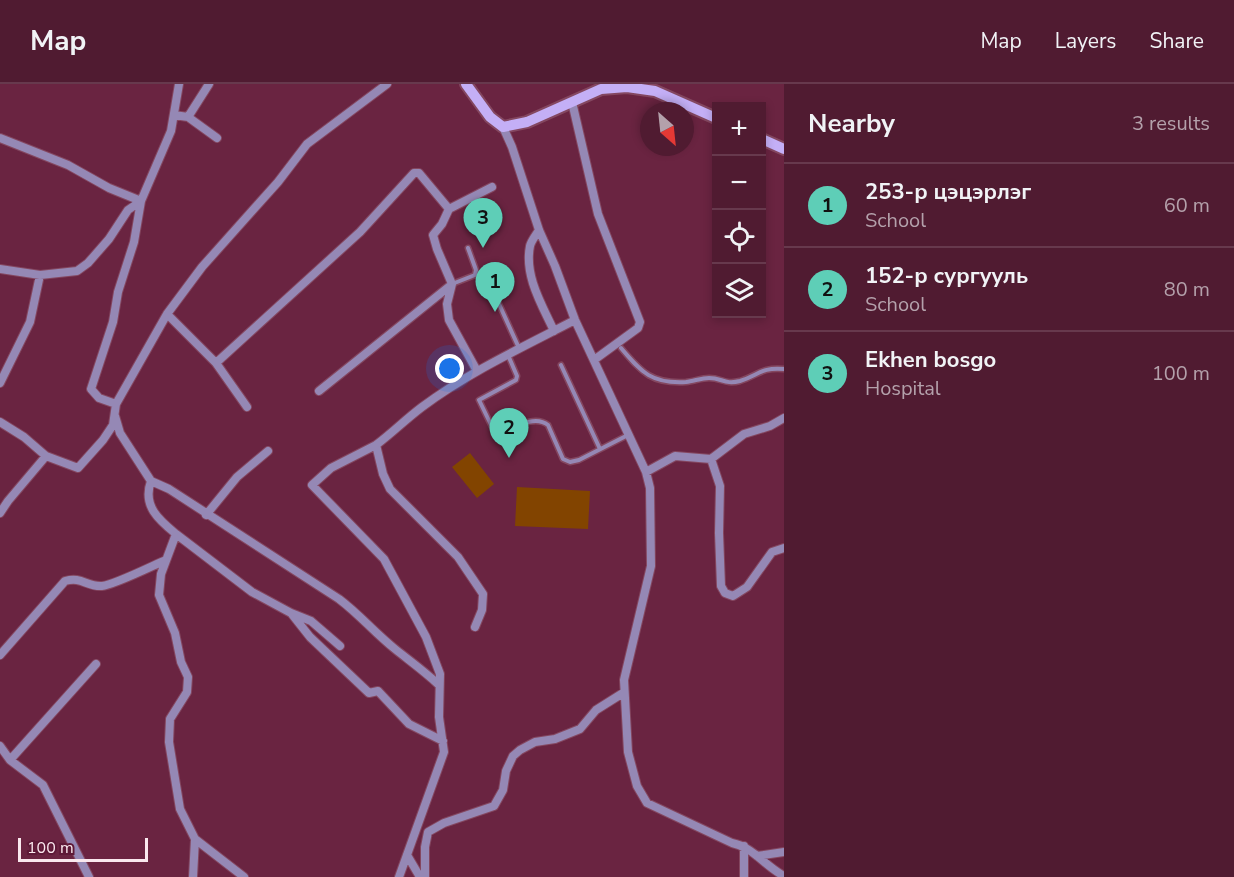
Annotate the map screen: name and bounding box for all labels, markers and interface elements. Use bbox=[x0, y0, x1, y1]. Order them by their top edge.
text: Map bbox=[30, 22, 86, 60]
text: Map bbox=[980, 27, 1022, 55]
text: Layers bbox=[1055, 27, 1116, 55]
text: Share bbox=[1149, 27, 1204, 55]
north arrow bbox=[640, 102, 694, 156]
map controls bbox=[712, 102, 766, 318]
button: + bbox=[712, 102, 766, 156]
text: Nearby bbox=[808, 106, 895, 141]
text: 3 results bbox=[1132, 110, 1210, 137]
button: − bbox=[712, 156, 766, 210]
text: 253-р цэцэрлэг bbox=[865, 177, 1031, 207]
text: 1 bbox=[822, 192, 834, 219]
text: 60 m bbox=[1164, 192, 1210, 219]
pin: 3 bbox=[464, 198, 502, 248]
text: School bbox=[865, 207, 926, 234]
button: locate bbox=[712, 210, 766, 264]
text: 152-р сургууль bbox=[865, 261, 1028, 291]
pin: 1 bbox=[476, 262, 514, 312]
button: layers bbox=[712, 264, 766, 318]
text: 2 bbox=[822, 276, 834, 303]
text: 80 m bbox=[1164, 276, 1210, 303]
text: School bbox=[865, 291, 926, 318]
text: Ekhen bosgo bbox=[865, 345, 996, 375]
your location bbox=[435, 354, 464, 383]
text: 3 bbox=[822, 360, 834, 387]
text: 100 m bbox=[1152, 360, 1210, 387]
text: Hospital bbox=[865, 375, 941, 402]
pin: 2 bbox=[490, 408, 528, 458]
scale bar bbox=[18, 835, 148, 862]
text: 100 m bbox=[27, 837, 74, 859]

